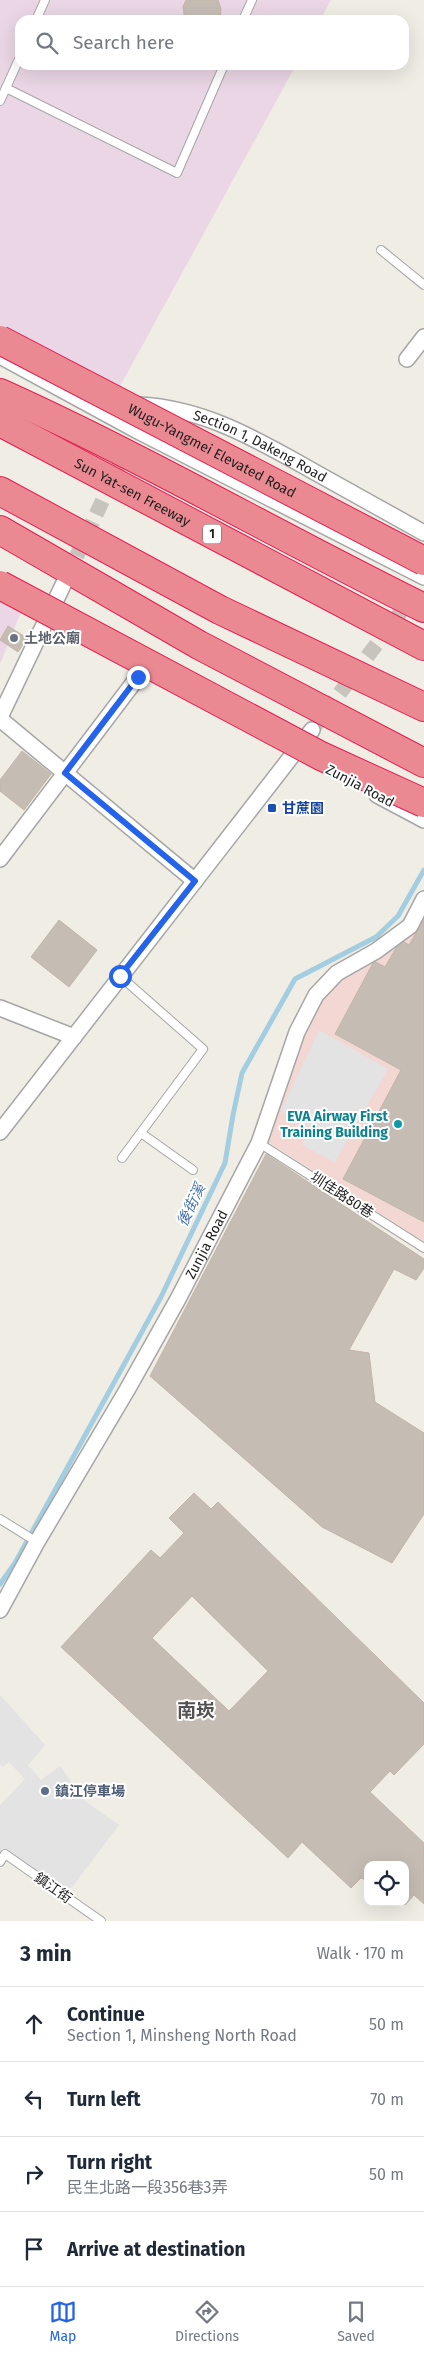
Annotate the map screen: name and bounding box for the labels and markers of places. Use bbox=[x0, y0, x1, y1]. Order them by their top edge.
place label: 土地公廟 bbox=[24, 630, 80, 647]
marker: 土地公廟 bbox=[8, 632, 20, 644]
place label: 甘蔗園 bbox=[282, 800, 324, 817]
marker: 甘蔗園 bbox=[266, 802, 278, 814]
place label: EVA Airway First Training Building bbox=[280, 1108, 389, 1141]
marker: EVA Airway First Training Building bbox=[392, 1118, 404, 1130]
place label: 鎮江停車場 bbox=[55, 1783, 125, 1800]
marker: 鎮江停車場 bbox=[39, 1785, 51, 1797]

